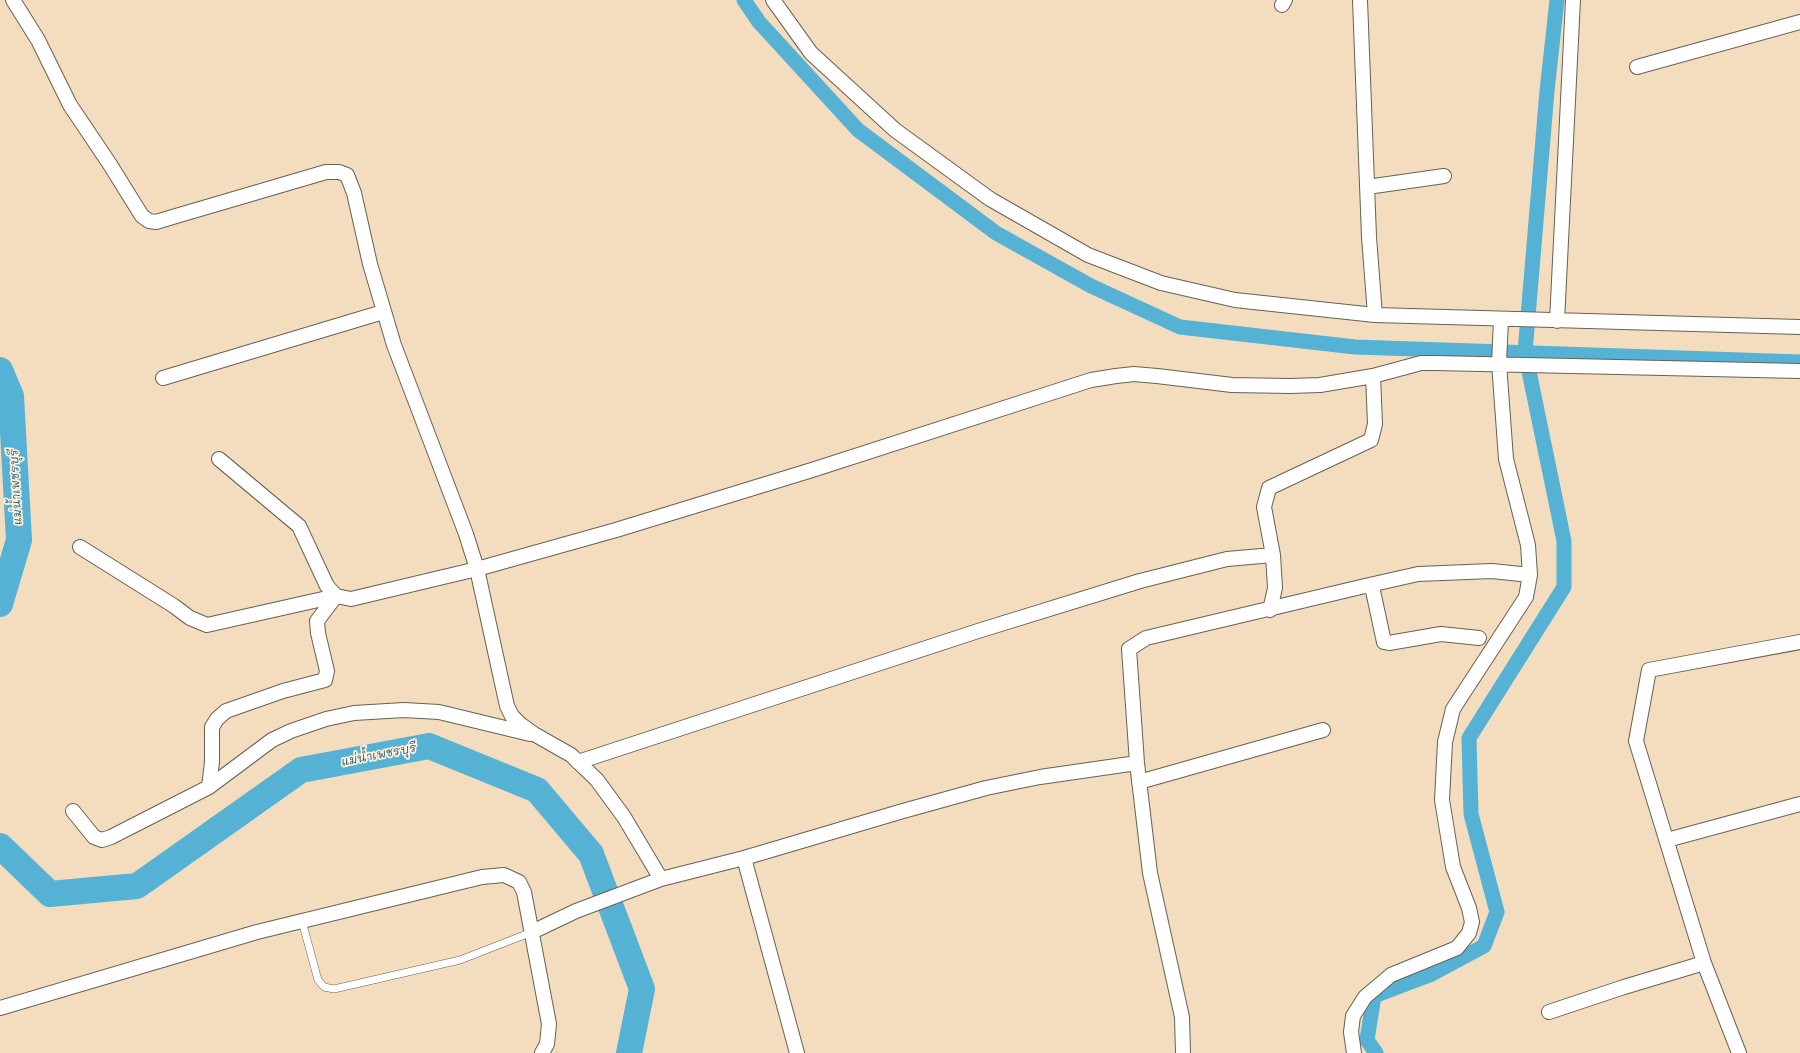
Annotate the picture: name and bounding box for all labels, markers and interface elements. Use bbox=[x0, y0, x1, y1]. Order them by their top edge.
water label: แม่น้ำเพชรบุรี bbox=[7, 449, 25, 525]
water label: แม่น้ำเพชรบุรี bbox=[340, 741, 418, 769]

